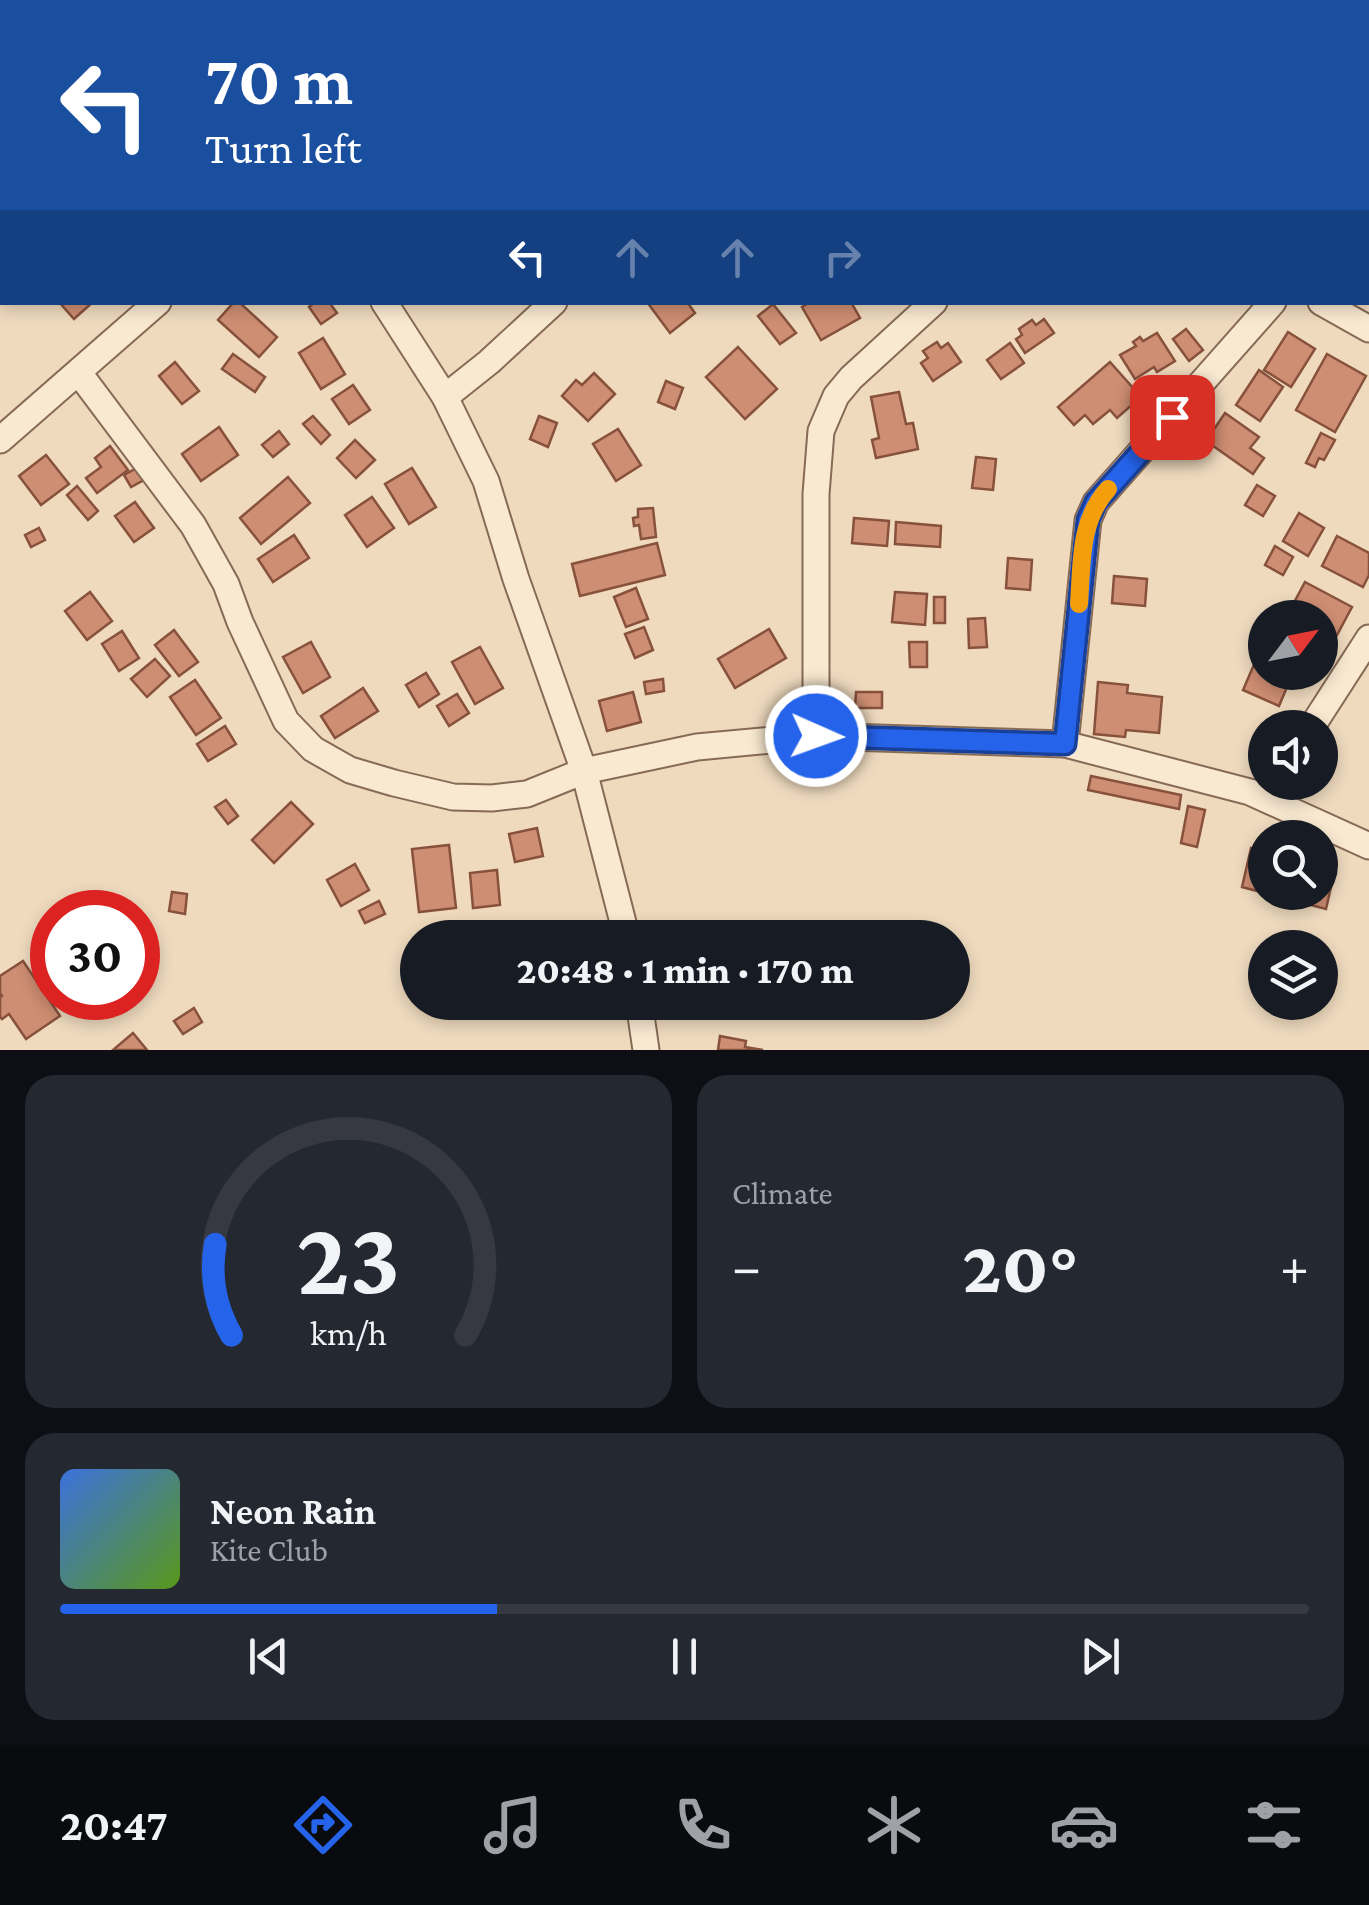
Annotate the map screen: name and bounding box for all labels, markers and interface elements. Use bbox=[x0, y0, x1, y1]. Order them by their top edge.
icon: left bbox=[40, 40, 170, 170]
text: 70 m bbox=[205, 41, 353, 119]
text: Turn left bbox=[205, 123, 362, 173]
icon: left bbox=[500, 230, 555, 285]
icon: ahead bbox=[605, 230, 660, 285]
icon: ahead bbox=[710, 230, 765, 285]
icon: right bbox=[815, 230, 870, 285]
pin bbox=[1130, 375, 1215, 460]
icon: arrive bbox=[1145, 390, 1200, 445]
north arrow bbox=[1248, 600, 1338, 690]
map controls bbox=[1248, 600, 1338, 1020]
position arrow bbox=[764, 684, 868, 788]
button: sound bbox=[1248, 710, 1338, 800]
button: search bbox=[1248, 820, 1338, 910]
speed limit sign: 30 bbox=[30, 890, 160, 1020]
button: layers bbox=[1248, 930, 1338, 1020]
text: 20:48 · 1 min · 170 m bbox=[516, 949, 854, 991]
text: Climate bbox=[732, 1175, 833, 1211]
text: 23 bbox=[297, 1200, 400, 1315]
text: 20° bbox=[962, 1225, 1079, 1308]
text: − bbox=[732, 1236, 761, 1297]
text: + bbox=[1280, 1236, 1309, 1297]
text: km/h bbox=[310, 1313, 387, 1353]
text: Neon Rain bbox=[210, 1490, 376, 1532]
text: Kite Club bbox=[210, 1532, 328, 1568]
icon: previous bbox=[241, 1629, 296, 1684]
icon: pause bbox=[657, 1629, 712, 1684]
icon: next bbox=[1073, 1629, 1128, 1684]
icon: directions bbox=[288, 1790, 358, 1860]
icon: music bbox=[478, 1790, 548, 1860]
icon: phone bbox=[668, 1790, 738, 1860]
icon: climate bbox=[859, 1790, 929, 1860]
icon: car bbox=[1049, 1790, 1119, 1860]
icon: filters bbox=[1239, 1790, 1309, 1860]
text: 20:47 bbox=[60, 1800, 168, 1850]

